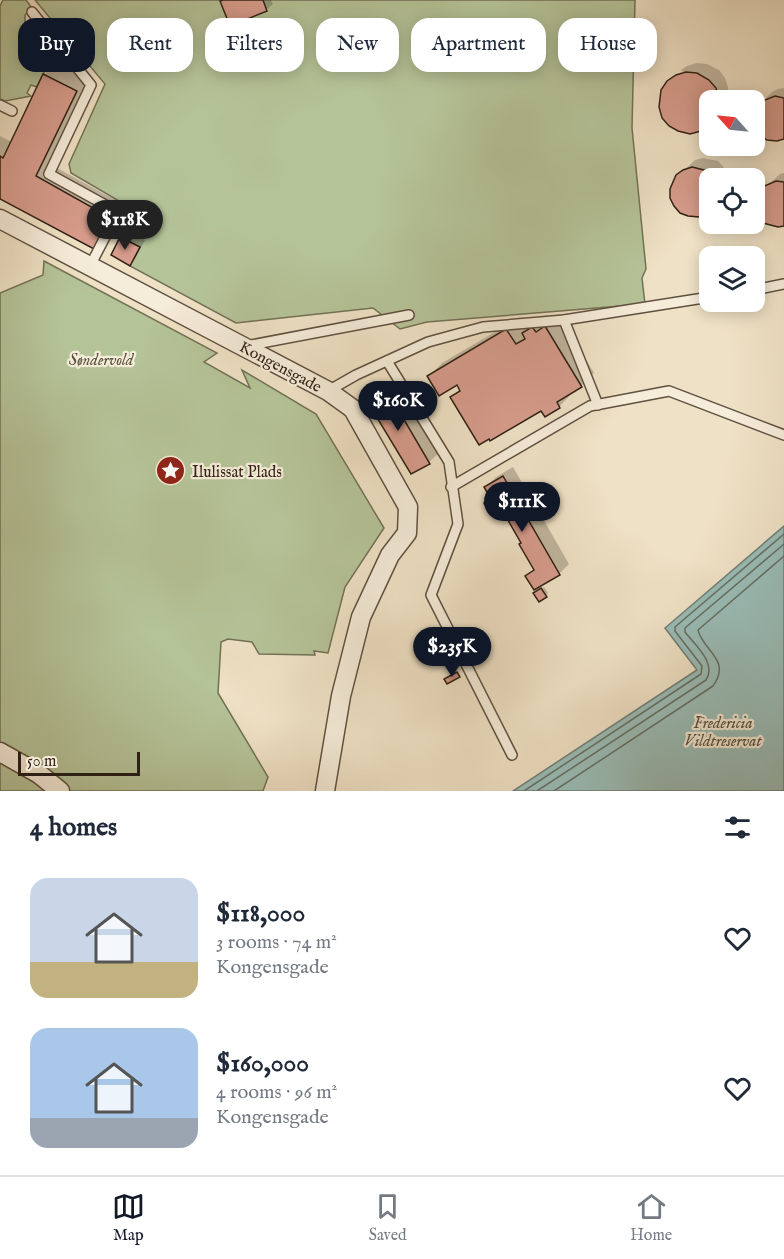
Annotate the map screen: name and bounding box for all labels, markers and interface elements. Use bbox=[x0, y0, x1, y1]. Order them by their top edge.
chip: Buy bbox=[18, 18, 95, 72]
chip: Rent bbox=[107, 18, 193, 72]
chip: Filters bbox=[205, 18, 304, 72]
chip: New bbox=[316, 18, 399, 72]
chip: Apartment bbox=[411, 18, 546, 72]
chip: House bbox=[558, 18, 657, 72]
north arrow bbox=[699, 90, 765, 156]
map controls bbox=[699, 90, 765, 312]
button: locate bbox=[699, 168, 765, 234]
pin: $118K bbox=[83, 200, 167, 251]
text: $118K bbox=[101, 207, 149, 232]
button: layers bbox=[699, 246, 765, 312]
street label: Kongensgade bbox=[236, 338, 325, 398]
park label: Søndervold bbox=[69, 351, 135, 371]
pin: $160K bbox=[356, 381, 440, 432]
text: $160K bbox=[372, 388, 424, 413]
place icon: Ilulissat Plads bbox=[155, 455, 187, 487]
place label: Ilulissat Plads bbox=[192, 463, 282, 483]
pin: $111K bbox=[480, 482, 564, 533]
text: $111K bbox=[498, 489, 546, 514]
pin: $235K bbox=[410, 627, 494, 678]
text: $235K bbox=[427, 634, 477, 659]
park label: Fredericia Vildtreservat bbox=[684, 714, 762, 752]
scale bar bbox=[18, 749, 140, 776]
text: 50 m bbox=[27, 752, 56, 772]
text: 4 homes bbox=[30, 811, 117, 844]
icon: filters bbox=[721, 811, 754, 844]
text: $118,000 bbox=[216, 897, 305, 930]
icon: home bbox=[78, 902, 150, 974]
icon: heart bbox=[721, 922, 754, 955]
text: 3 rooms · 74 m² bbox=[216, 930, 337, 955]
text: Kongensgade bbox=[216, 955, 329, 980]
text: $160,000 bbox=[216, 1047, 309, 1080]
icon: home bbox=[78, 1052, 150, 1124]
icon: heart bbox=[721, 1072, 754, 1105]
text: 4 rooms · 96 m² bbox=[216, 1080, 337, 1105]
text: Kongensgade bbox=[216, 1105, 329, 1130]
tab: Map bbox=[112, 1190, 145, 1246]
tab: Saved bbox=[369, 1190, 407, 1246]
tab: Home bbox=[630, 1190, 672, 1246]

